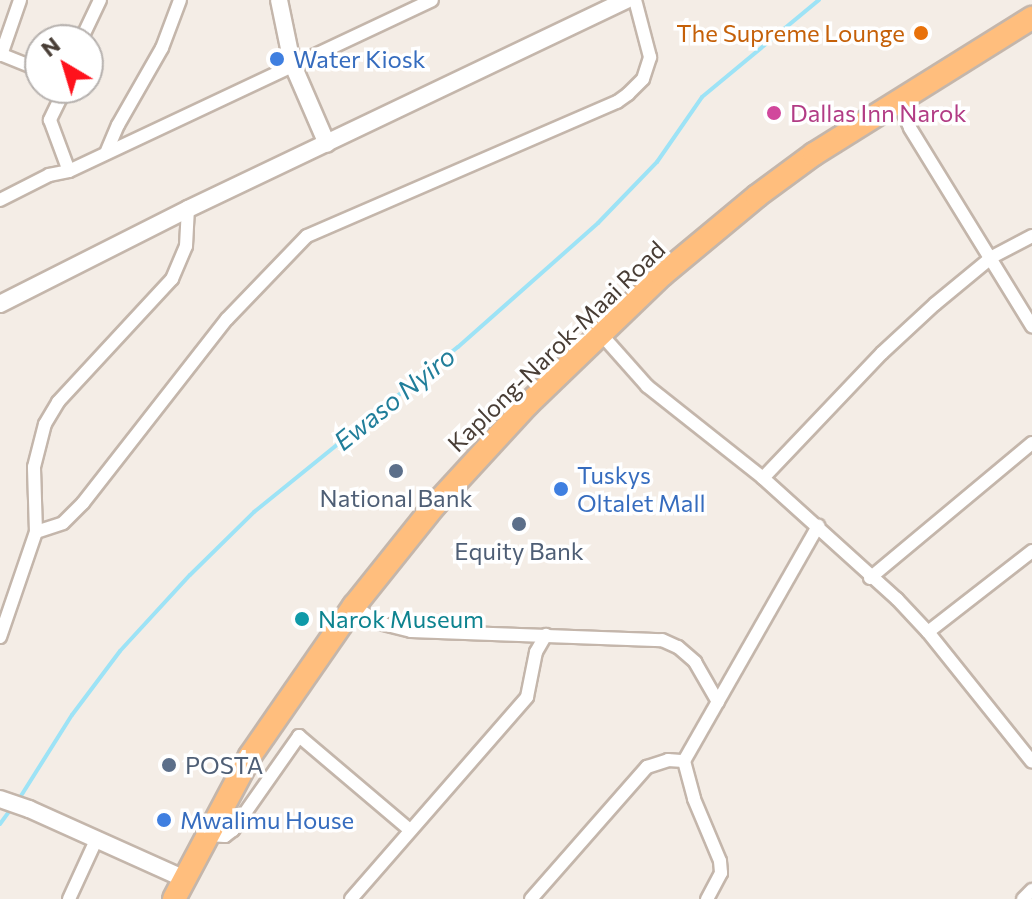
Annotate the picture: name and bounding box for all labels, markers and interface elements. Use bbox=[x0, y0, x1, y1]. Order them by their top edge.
place label: The Supreme Lounge bbox=[676, 19, 905, 47]
north arrow bbox=[24, 24, 104, 104]
marker: The Supreme Lounge bbox=[912, 24, 930, 42]
text: N bbox=[35, 31, 65, 62]
place label: Water Kiosk bbox=[293, 45, 426, 73]
marker: Water Kiosk bbox=[268, 50, 286, 68]
place label: Dallas Inn Narok bbox=[790, 99, 966, 127]
marker: Dallas Inn Narok bbox=[765, 104, 783, 122]
street label: Kaplong-Narok-Maai Road bbox=[441, 235, 671, 457]
water label: Ewaso Nyiro bbox=[327, 340, 461, 456]
place label: Tuskys Oltalet Mall bbox=[577, 461, 706, 517]
marker: National Bank bbox=[387, 462, 405, 480]
marker: Tuskys Oltalet Mall bbox=[552, 480, 570, 498]
place label: National Bank bbox=[320, 484, 472, 512]
marker: Equity Bank bbox=[510, 515, 528, 533]
place label: Equity Bank bbox=[454, 537, 584, 565]
place label: Narok Museum bbox=[318, 605, 484, 633]
marker: Narok Museum bbox=[293, 610, 311, 628]
place label: POSTA bbox=[185, 751, 263, 779]
marker: POSTA bbox=[160, 756, 178, 774]
place label: Mwalimu House bbox=[180, 806, 354, 834]
marker: Mwalimu House bbox=[155, 811, 173, 829]

